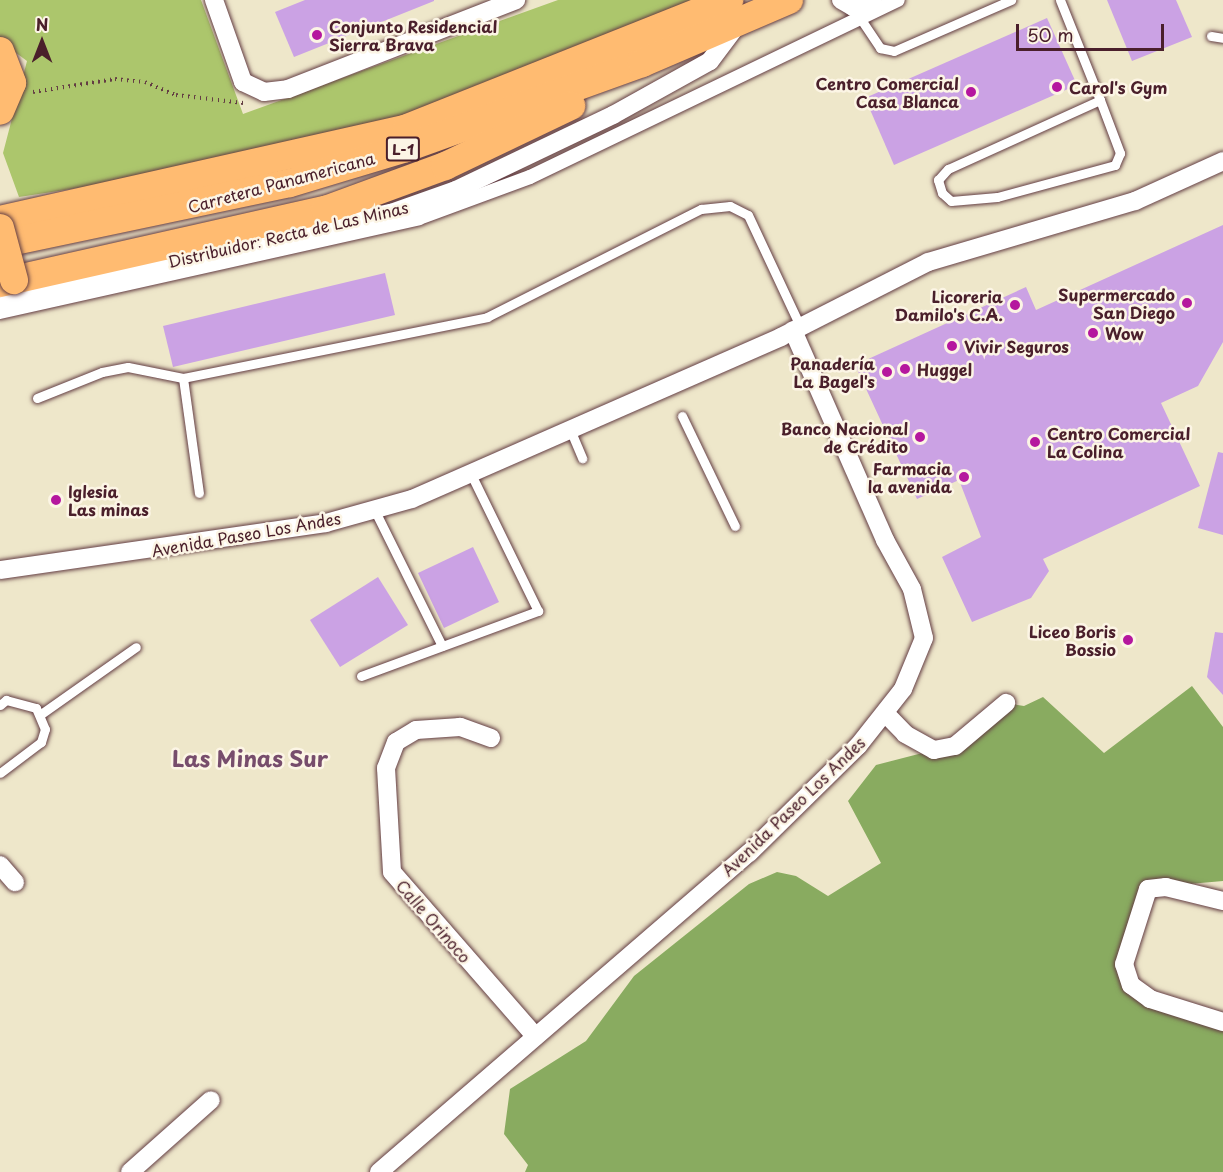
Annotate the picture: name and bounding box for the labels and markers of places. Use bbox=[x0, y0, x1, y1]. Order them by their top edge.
place label: Conjunto Residencial Sierra Brava bbox=[329, 16, 497, 54]
marker: Conjunto Residencial Sierra Brava bbox=[310, 28, 324, 42]
place label: Centro Comercial Casa Blanca bbox=[815, 73, 959, 111]
place label: Carol's Gym bbox=[1069, 77, 1168, 97]
marker: Carol's Gym bbox=[1050, 80, 1064, 94]
marker: Centro Comercial Casa Blanca bbox=[964, 85, 978, 99]
place label: Supermercado San Diego bbox=[1058, 284, 1175, 322]
place label: Licoreria Damilo's C.A. bbox=[894, 286, 1003, 324]
marker: Supermercado San Diego bbox=[1180, 296, 1194, 310]
marker: Licoreria Damilo's C.A. bbox=[1008, 298, 1022, 312]
place label: Wow bbox=[1105, 323, 1144, 343]
marker: Wow bbox=[1086, 326, 1100, 340]
place label: Vivir Seguros bbox=[964, 336, 1069, 356]
marker: Vivir Seguros bbox=[945, 339, 959, 353]
place label: Panadería La Bagel's bbox=[790, 353, 875, 391]
place label: Huggel bbox=[917, 359, 972, 379]
marker: Huggel bbox=[898, 362, 912, 376]
marker: Panadería La Bagel's bbox=[880, 365, 894, 379]
place label: Banco Nacional de Crédito bbox=[781, 418, 908, 456]
place label: Centro Comercial La Colina bbox=[1047, 423, 1191, 461]
marker: Banco Nacional de Crédito bbox=[913, 430, 927, 444]
marker: Centro Comercial La Colina bbox=[1028, 435, 1042, 449]
place label: Farmacia la avenida bbox=[868, 458, 952, 496]
marker: Farmacia la avenida bbox=[957, 470, 971, 484]
place label: Iglesia Las minas bbox=[68, 481, 149, 519]
marker: Iglesia Las minas bbox=[49, 493, 63, 507]
place label: Liceo Boris Bossio bbox=[1029, 621, 1116, 659]
marker: Liceo Boris Bossio bbox=[1121, 633, 1135, 647]

